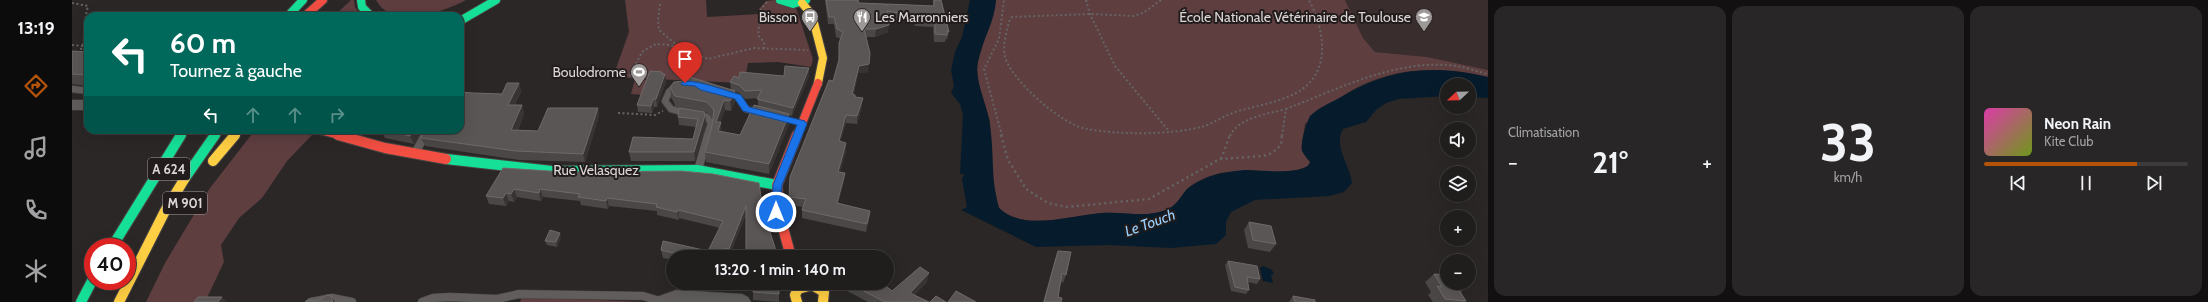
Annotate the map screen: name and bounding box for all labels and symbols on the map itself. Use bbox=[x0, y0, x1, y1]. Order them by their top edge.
bus stop icon: Bisson bbox=[800, 7, 820, 32]
restaurant icon: Les Marronniers bbox=[852, 7, 872, 32]
school or university icon: École Nationale Vétérinaire de Toulouse bbox=[1414, 7, 1434, 32]
place label: Bisson bbox=[759, 8, 797, 26]
place label: Les Marronniers bbox=[875, 8, 969, 26]
place label: École Nationale Vétérinaire de Toulouse bbox=[1179, 8, 1411, 26]
pin bbox=[668, 42, 702, 83]
sports icon: Boulodrome bbox=[629, 62, 649, 87]
place label: Boulodrome bbox=[553, 63, 626, 81]
north arrow bbox=[1440, 78, 1476, 114]
road number: A 624 bbox=[148, 158, 190, 180]
street label: Rue Velasquez bbox=[553, 161, 639, 179]
position arrow bbox=[755, 191, 797, 233]
road number: M 901 bbox=[163, 192, 207, 214]
water label: Le Touch bbox=[1122, 206, 1178, 240]
speed limit sign: 40 bbox=[84, 238, 136, 290]

